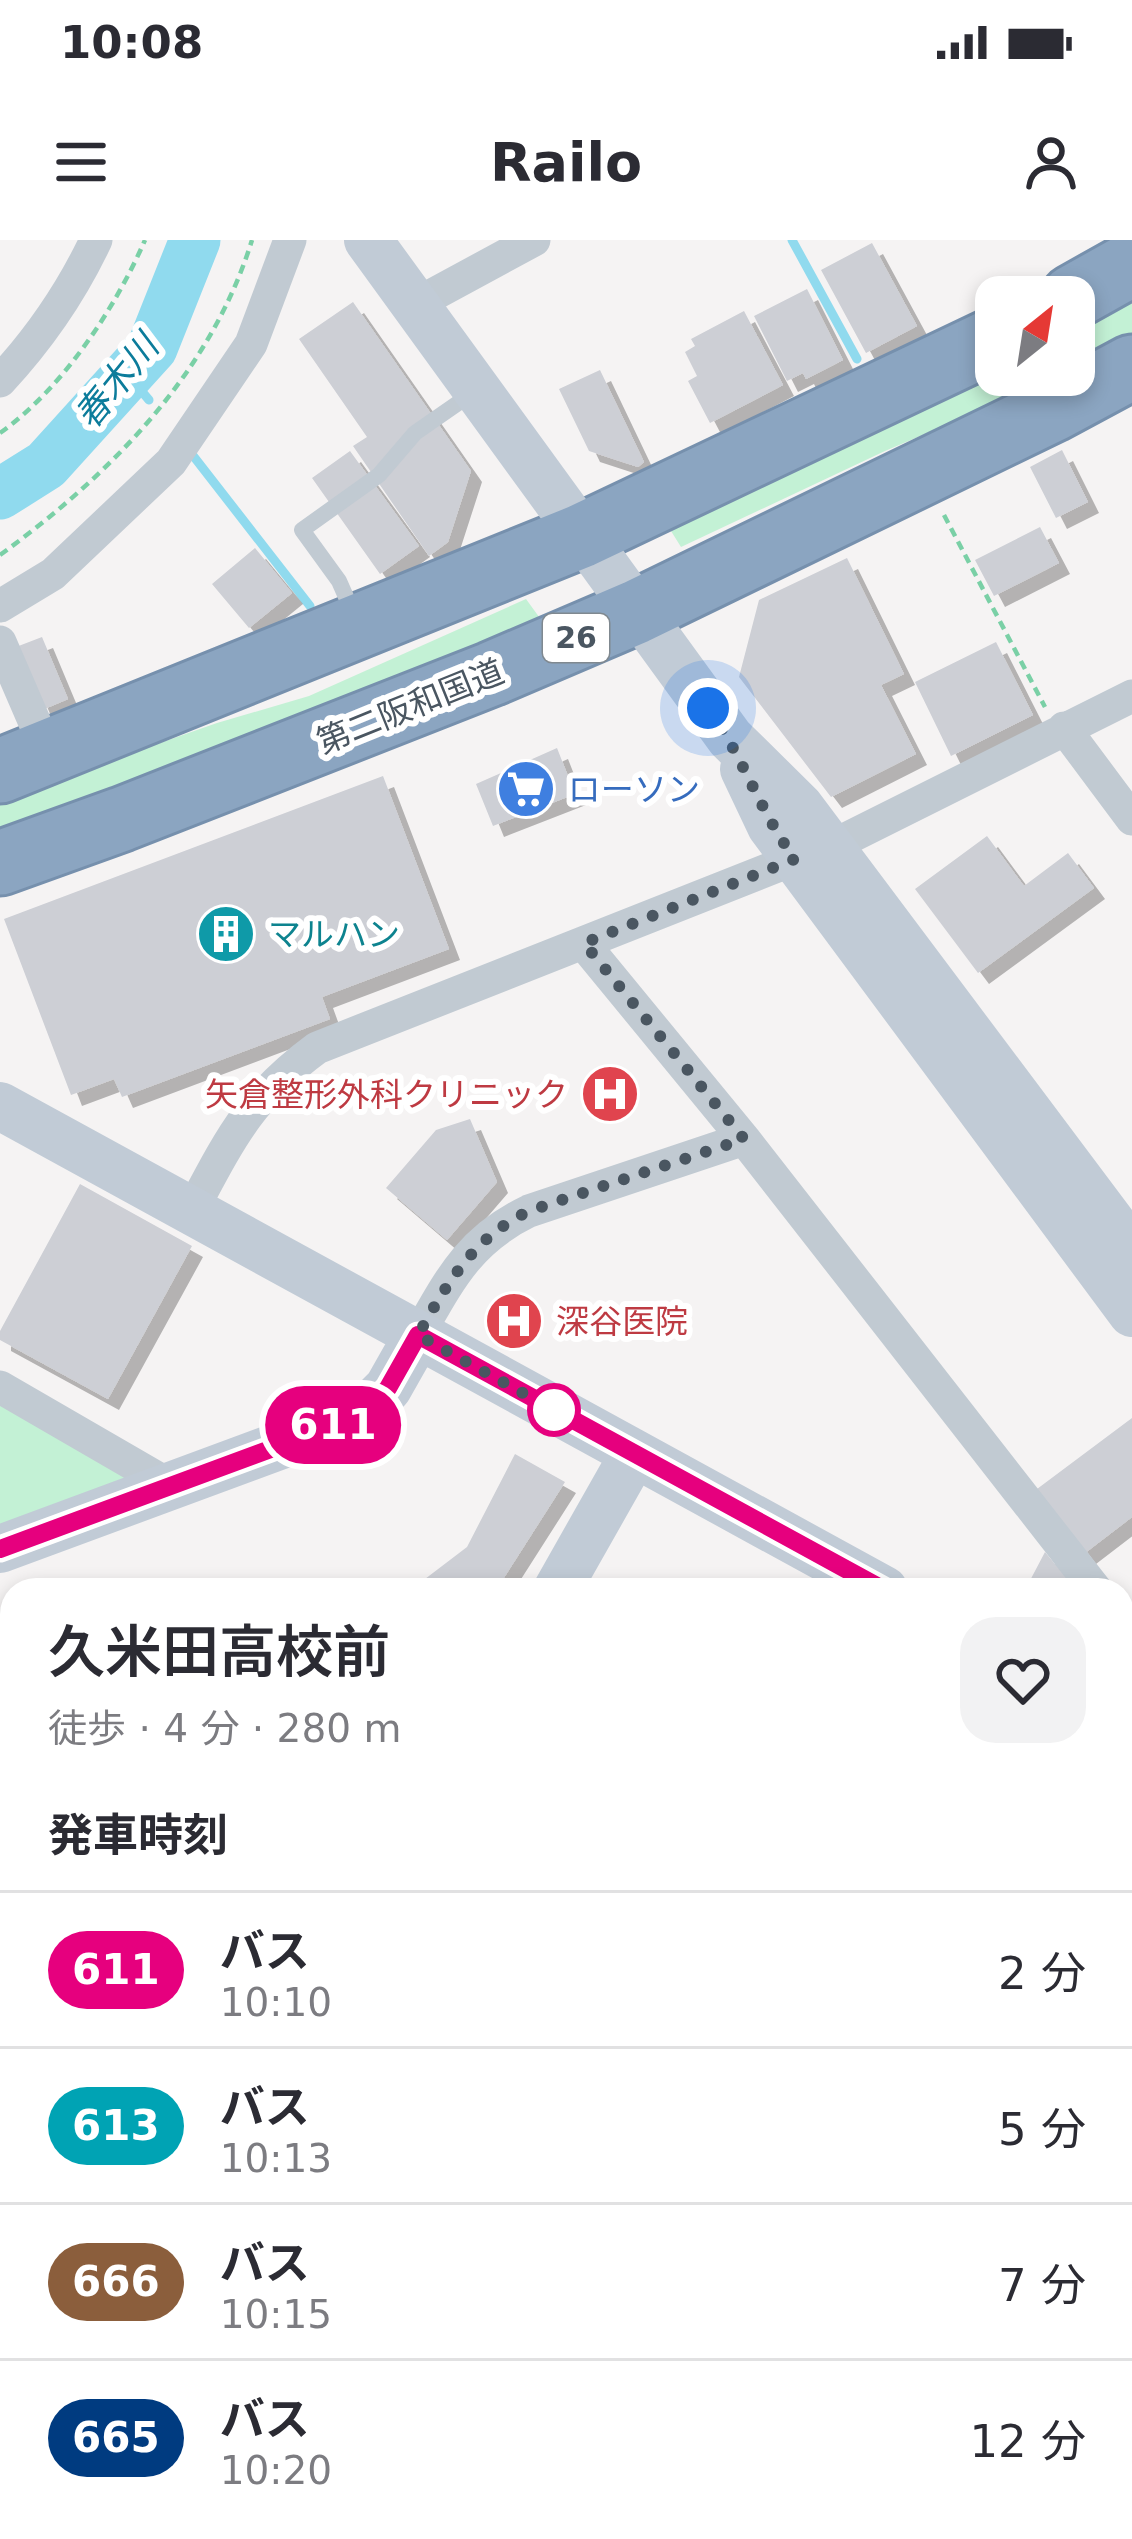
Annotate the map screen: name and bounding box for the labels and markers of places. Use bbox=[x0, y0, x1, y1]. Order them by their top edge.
supermarket icon: ローソン bbox=[495, 758, 557, 820]
place label: ローソン bbox=[568, 770, 700, 809]
building icon: マルハン bbox=[195, 903, 257, 965]
place label: マルハン bbox=[268, 915, 400, 954]
hospital icon: 矢倉整形外科クリニック bbox=[579, 1063, 641, 1125]
place label: 矢倉整形外科クリニック bbox=[205, 1075, 568, 1114]
hospital icon: 深谷医院 bbox=[483, 1290, 545, 1352]
place label: 深谷医院 bbox=[556, 1302, 688, 1341]
unlabelled marker bbox=[529, 1385, 579, 1435]

